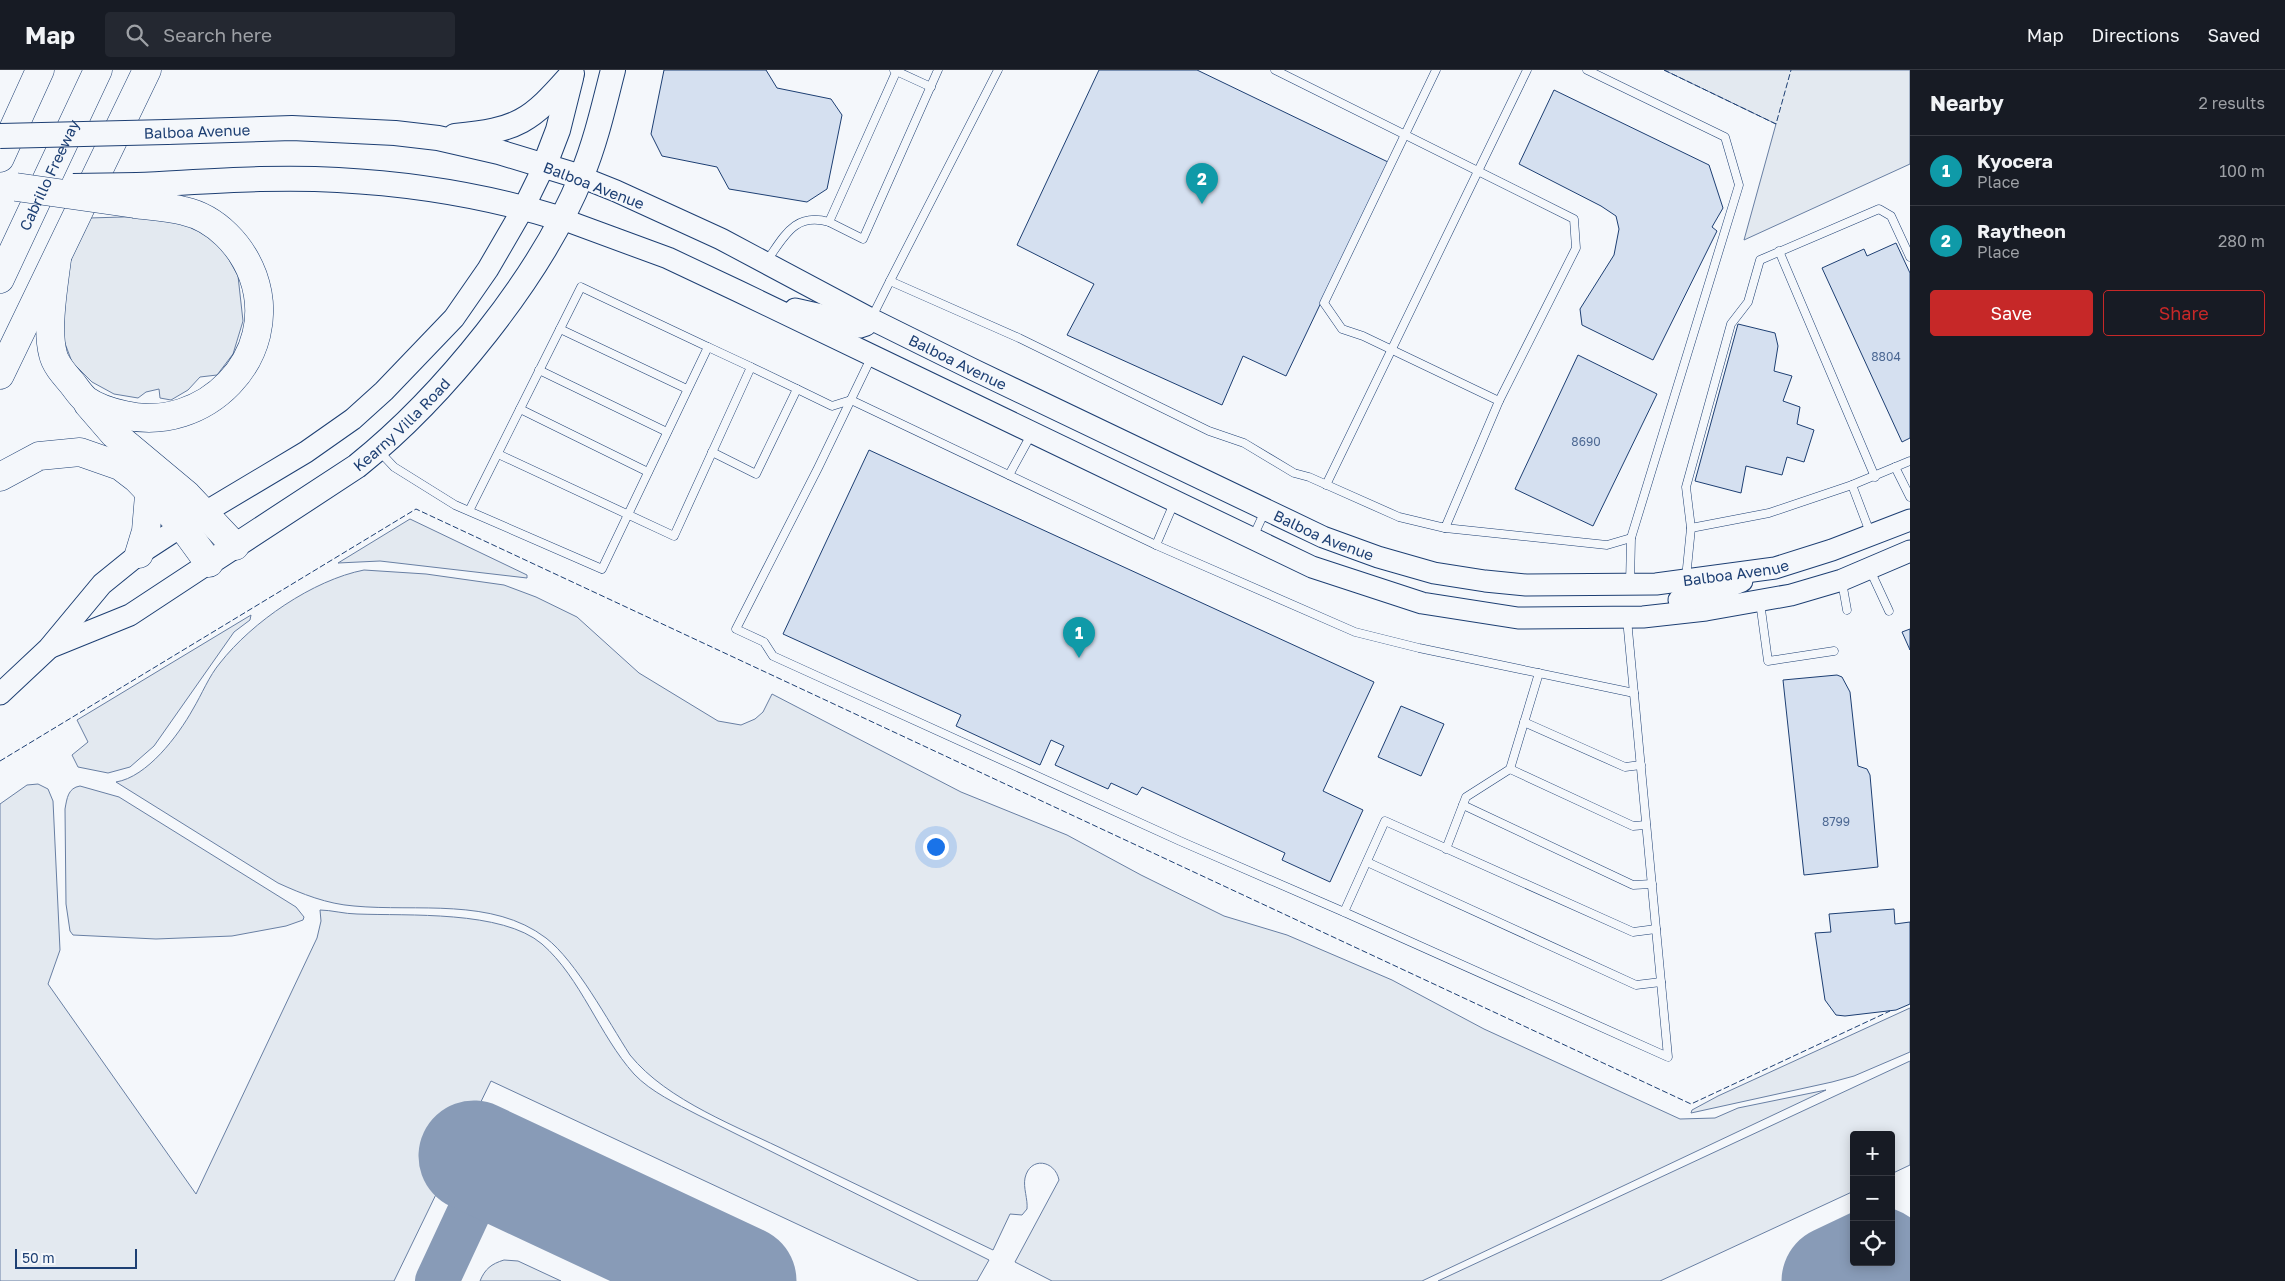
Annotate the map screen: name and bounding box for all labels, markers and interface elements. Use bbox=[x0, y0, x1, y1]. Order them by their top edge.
search box bbox=[105, 12, 455, 57]
text: Map bbox=[25, 20, 75, 49]
icon: search bbox=[123, 21, 151, 49]
text: Search here bbox=[163, 23, 272, 46]
text: Map bbox=[2027, 24, 2063, 46]
text: Directions bbox=[2091, 24, 2179, 46]
text: Saved bbox=[2207, 24, 2260, 46]
text: Nearby bbox=[1930, 90, 2004, 116]
text: 2 results bbox=[2199, 93, 2265, 113]
street label: Cabrillo Freeway bbox=[15, 116, 83, 233]
street label: Balboa Avenue bbox=[143, 120, 251, 142]
text: Kyocera bbox=[1977, 149, 2053, 172]
street label: Balboa Avenue bbox=[541, 157, 647, 213]
text: 1 bbox=[1942, 161, 1950, 181]
text: 100 m bbox=[2219, 161, 2265, 181]
pin: 2 bbox=[1186, 163, 1218, 204]
text: Place bbox=[1977, 172, 2020, 192]
text: Raytheon bbox=[1977, 219, 2066, 242]
text: 2 bbox=[1941, 231, 1951, 251]
text: 280 m bbox=[2218, 231, 2265, 251]
text: Place bbox=[1977, 242, 2020, 262]
button: Save bbox=[1930, 290, 2093, 336]
button: Share bbox=[2103, 290, 2265, 336]
street label: Balboa Avenue bbox=[906, 330, 1010, 393]
house number: 8804 bbox=[1871, 349, 1901, 364]
street label: Kearny Villa Road bbox=[349, 374, 453, 475]
house number: 8690 bbox=[1571, 434, 1601, 449]
street label: Balboa Avenue bbox=[1271, 506, 1377, 564]
street label: Balboa Avenue bbox=[1682, 555, 1791, 589]
pin: 1 bbox=[1063, 617, 1095, 658]
house number: 8799 bbox=[1822, 814, 1850, 829]
your location bbox=[923, 834, 949, 860]
map controls bbox=[1850, 1131, 1895, 1266]
button: + bbox=[1850, 1131, 1895, 1176]
button: − bbox=[1850, 1176, 1895, 1221]
button: locate bbox=[1850, 1221, 1895, 1266]
scale bar bbox=[15, 1246, 138, 1269]
text: 50 m bbox=[22, 1249, 55, 1266]

